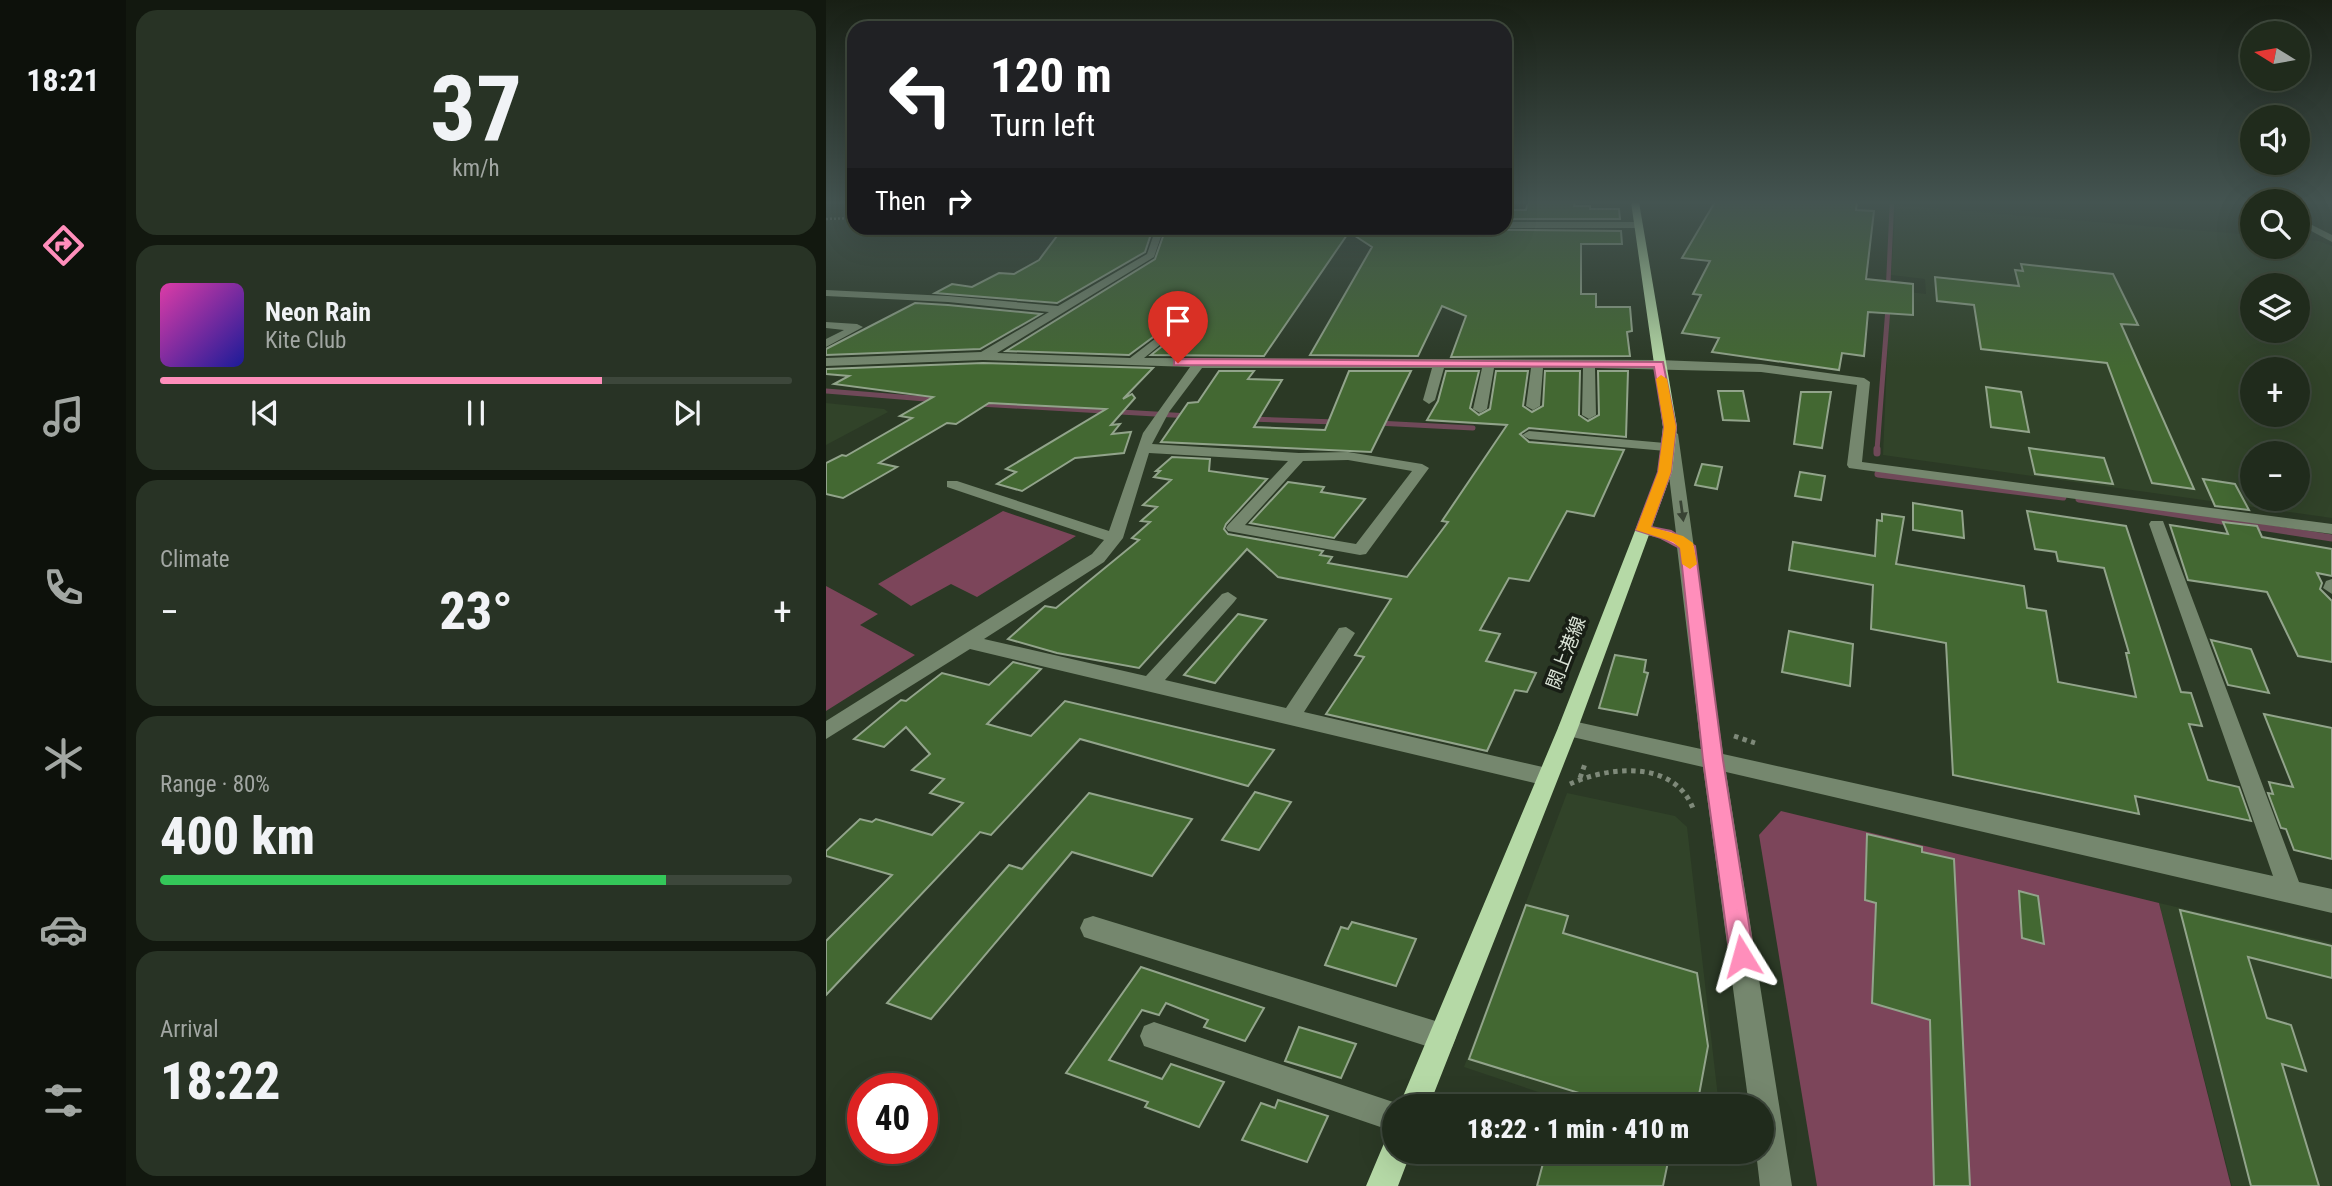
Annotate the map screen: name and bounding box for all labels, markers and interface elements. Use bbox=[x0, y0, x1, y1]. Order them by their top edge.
north arrow bbox=[2240, 21, 2310, 91]
map controls bbox=[2240, 21, 2310, 511]
text: 120 m bbox=[990, 47, 1112, 104]
icon: left bbox=[875, 49, 966, 140]
text: 37 bbox=[430, 56, 522, 162]
text: 18:21 bbox=[26, 61, 100, 99]
button: sound bbox=[2240, 105, 2310, 175]
text: Turn left bbox=[990, 106, 1095, 144]
text: km/h bbox=[452, 155, 500, 182]
icon: right bbox=[940, 182, 978, 220]
text: Then bbox=[875, 186, 926, 216]
button: search bbox=[2240, 189, 2310, 259]
icon: directions bbox=[39, 221, 88, 270]
button: layers bbox=[2240, 273, 2310, 343]
pin bbox=[1148, 291, 1208, 363]
text: Neon Rain bbox=[265, 297, 371, 327]
icon: arrive bbox=[1159, 302, 1197, 340]
text: Kite Club bbox=[265, 327, 346, 354]
button: + bbox=[2240, 357, 2310, 427]
icon: music bbox=[39, 392, 88, 441]
icon: previous bbox=[246, 394, 284, 432]
icon: pause bbox=[457, 394, 495, 432]
icon: next bbox=[668, 394, 706, 432]
button: − bbox=[2240, 441, 2310, 511]
one-way arrow bbox=[1677, 500, 1688, 522]
text: Climate bbox=[160, 546, 230, 573]
icon: phone bbox=[39, 563, 88, 612]
text: 23° bbox=[439, 581, 513, 642]
text: − bbox=[160, 590, 179, 634]
text: + bbox=[773, 590, 792, 634]
street label: 閖上港線 bbox=[1542, 613, 1590, 693]
icon: climate bbox=[39, 734, 88, 783]
text: Range · 80% bbox=[160, 771, 270, 798]
text: 400 km bbox=[160, 806, 315, 867]
icon: car bbox=[39, 905, 88, 954]
position arrow bbox=[1705, 919, 1779, 993]
text: Arrival bbox=[160, 1016, 219, 1043]
text: 18:22 bbox=[160, 1051, 280, 1112]
speed limit sign: 40 bbox=[847, 1073, 938, 1164]
icon: filters bbox=[39, 1076, 88, 1125]
text: 18:22 · 1 min · 410 m bbox=[1467, 1114, 1689, 1144]

